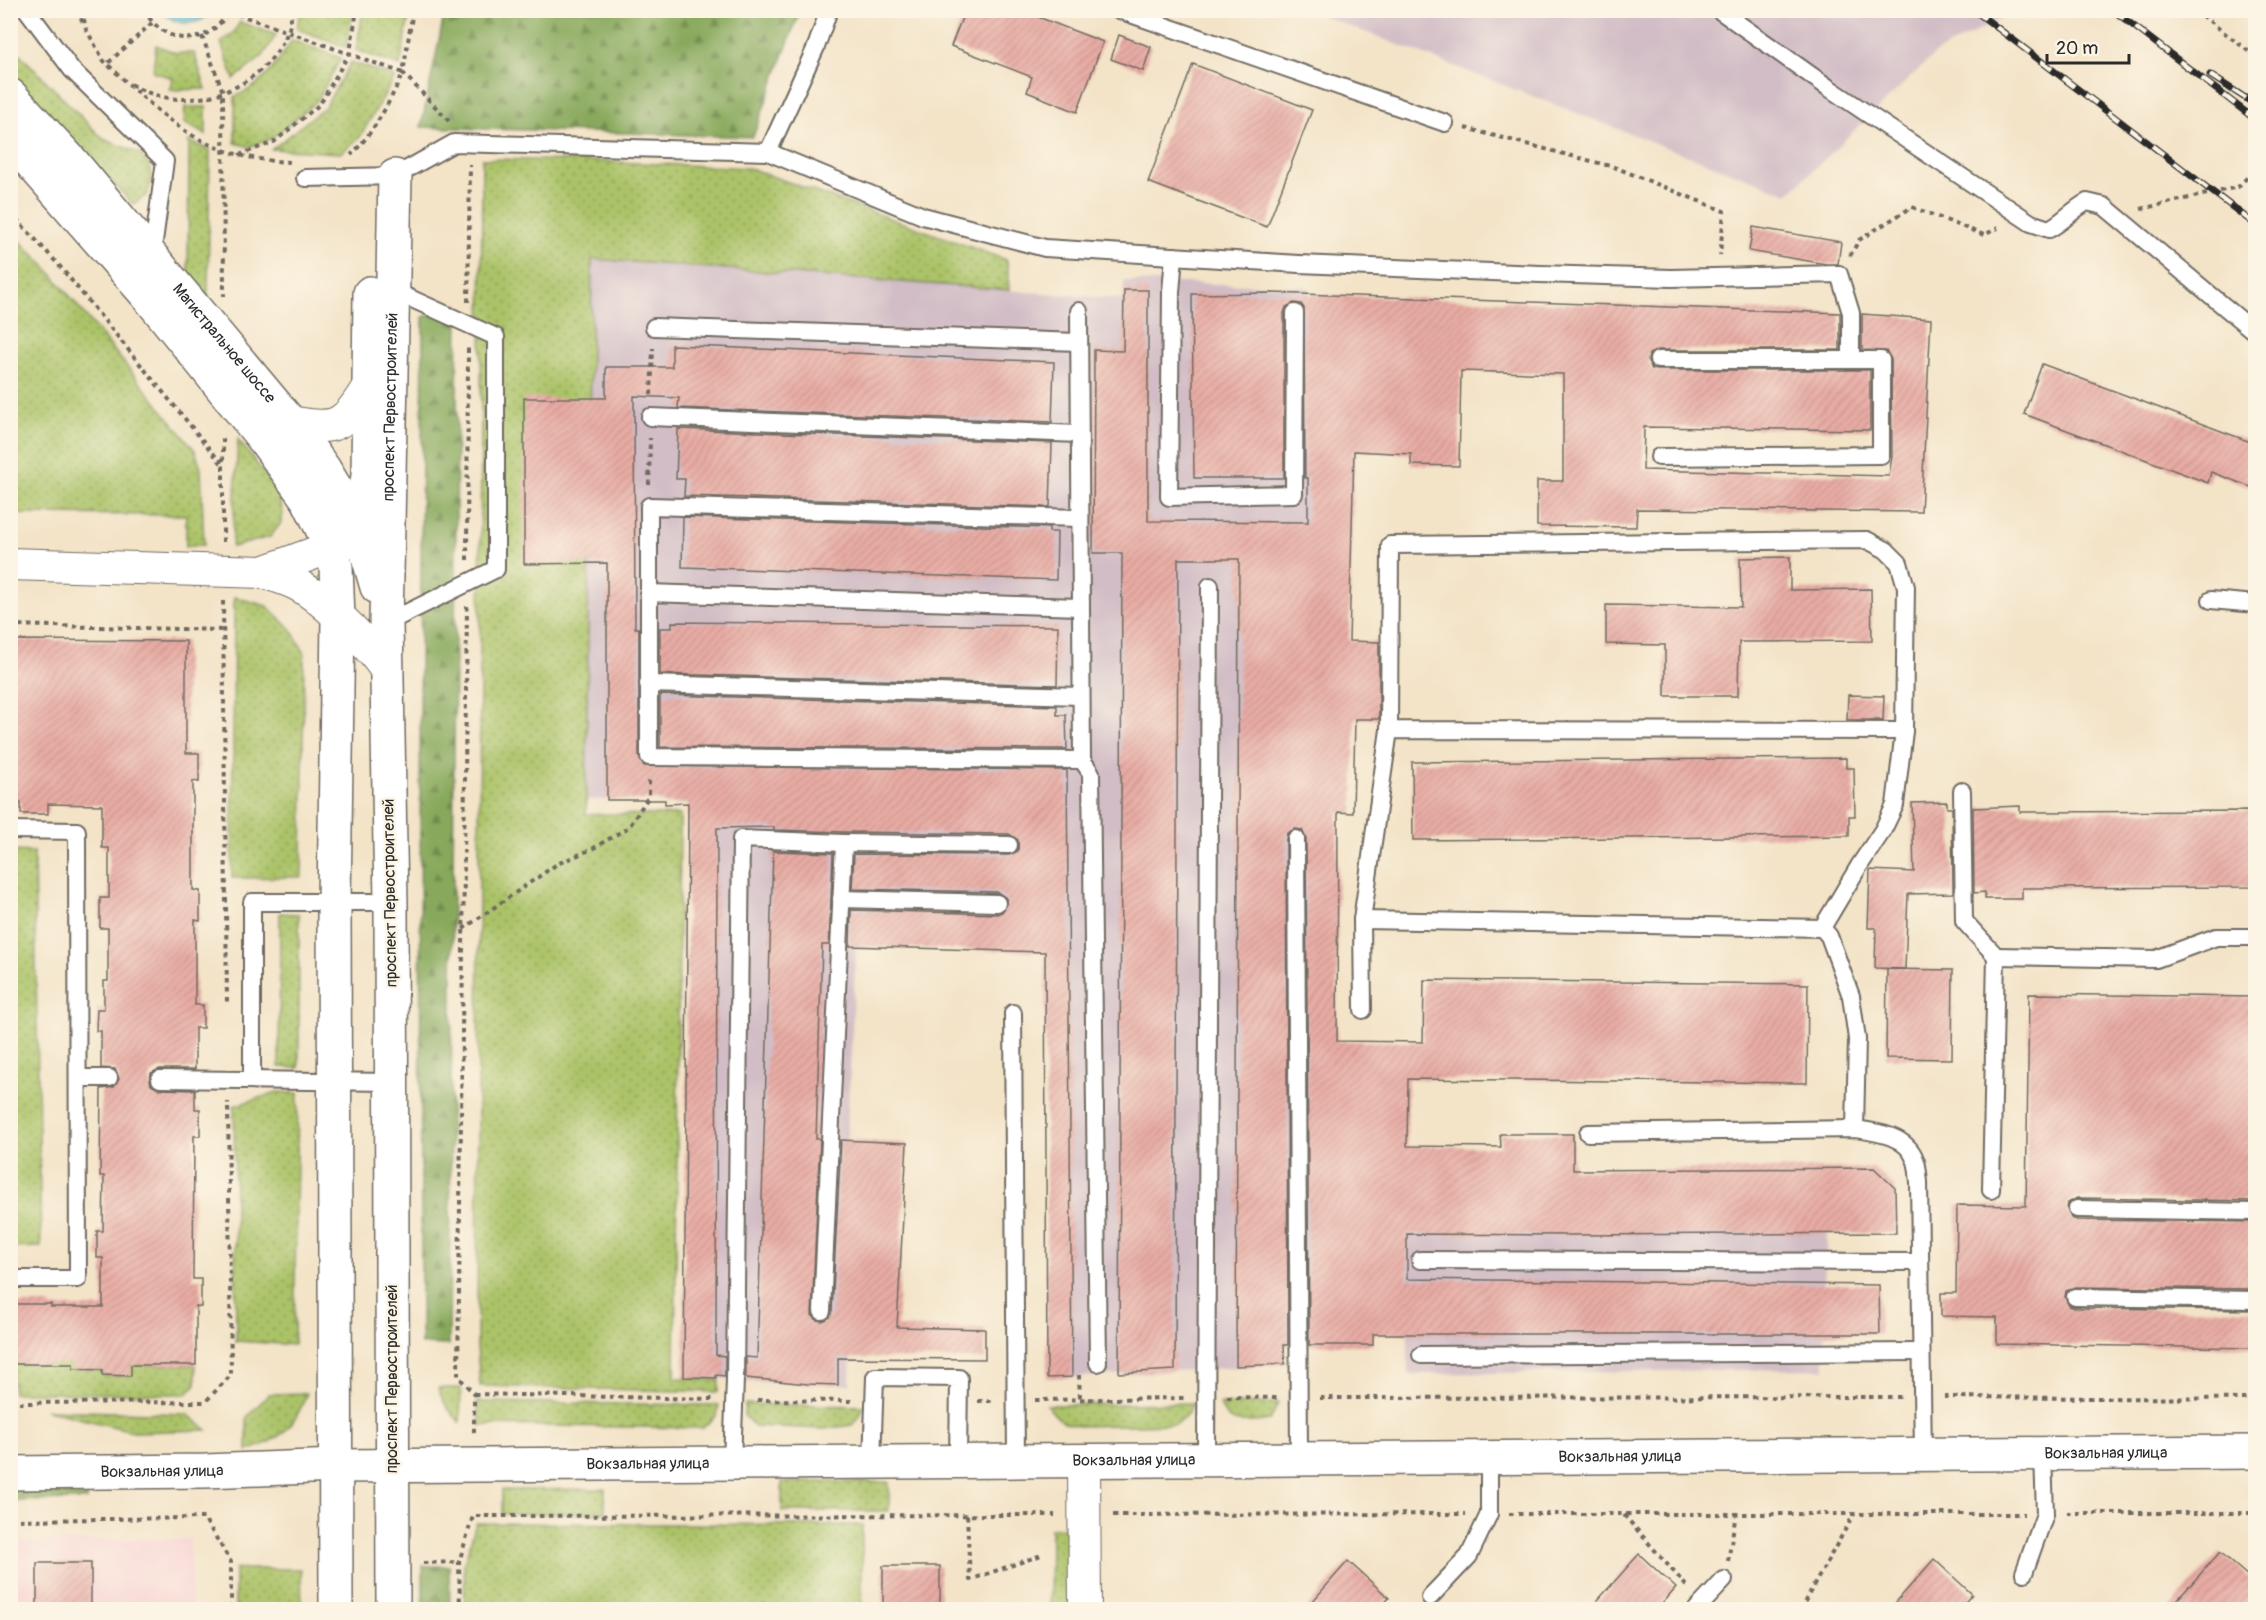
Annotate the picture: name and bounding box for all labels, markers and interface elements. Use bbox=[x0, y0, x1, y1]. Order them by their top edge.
scale bar bbox=[2047, 27, 2130, 65]
text: 20 m bbox=[2056, 37, 2098, 60]
street label: Магистральное шоссе bbox=[168, 279, 280, 407]
street label: проспект Первостроителей bbox=[378, 312, 402, 502]
street label: проспект Первостроителей bbox=[378, 798, 402, 988]
street label: проспект Первостроителей bbox=[382, 1285, 402, 1473]
street label: Вокзальная улица bbox=[2044, 1443, 2168, 1464]
street label: Вокзальная улица bbox=[1558, 1446, 1682, 1467]
street label: Вокзальная улица bbox=[1072, 1450, 1196, 1471]
street label: Вокзальная улица bbox=[586, 1453, 710, 1474]
street label: Вокзальная улица bbox=[100, 1460, 224, 1482]

